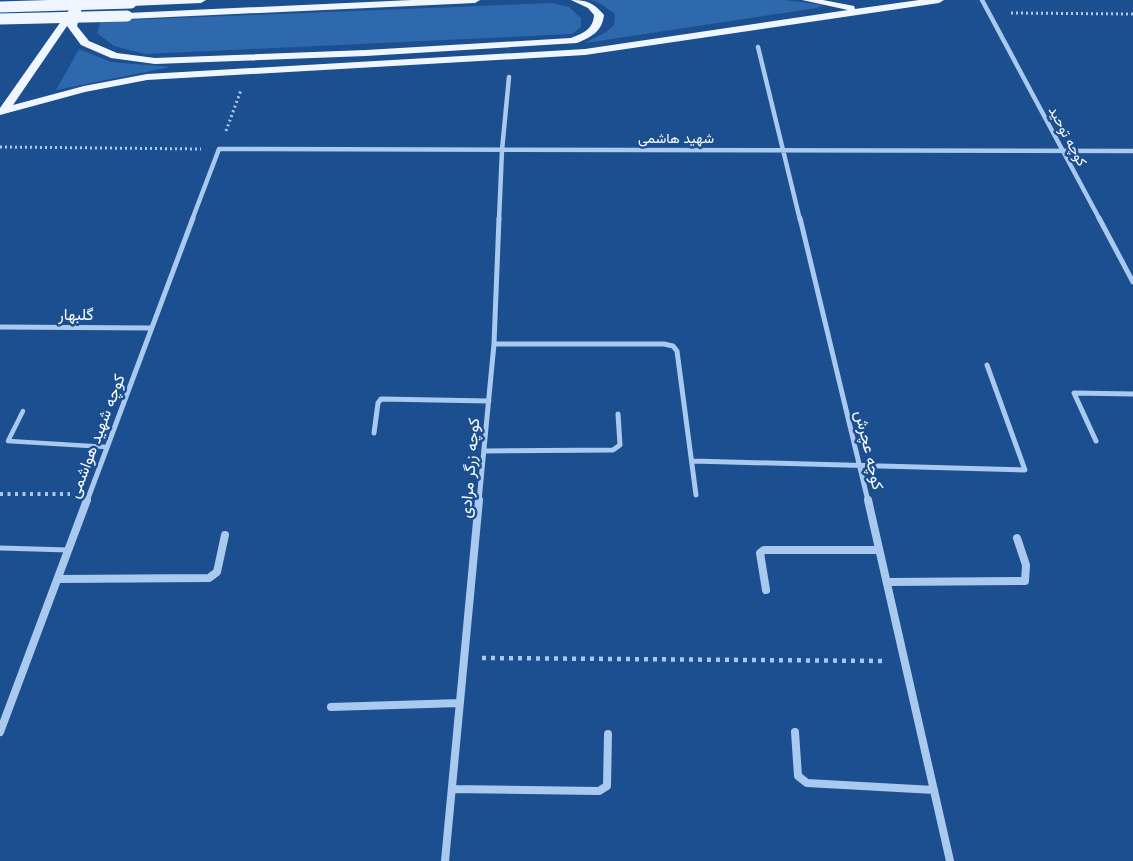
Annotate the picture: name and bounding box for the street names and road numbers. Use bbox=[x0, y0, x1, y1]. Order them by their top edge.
street label: کوچه توحید bbox=[1044, 103, 1091, 170]
street label: شهید هاشمی bbox=[638, 129, 714, 147]
street label: گلبهار bbox=[57, 304, 94, 325]
street label: کوچه شهید هواشمی bbox=[63, 371, 131, 501]
street label: کوچه عچرش bbox=[849, 408, 889, 492]
street label: کوچه زرگر مرادی bbox=[455, 417, 485, 519]

